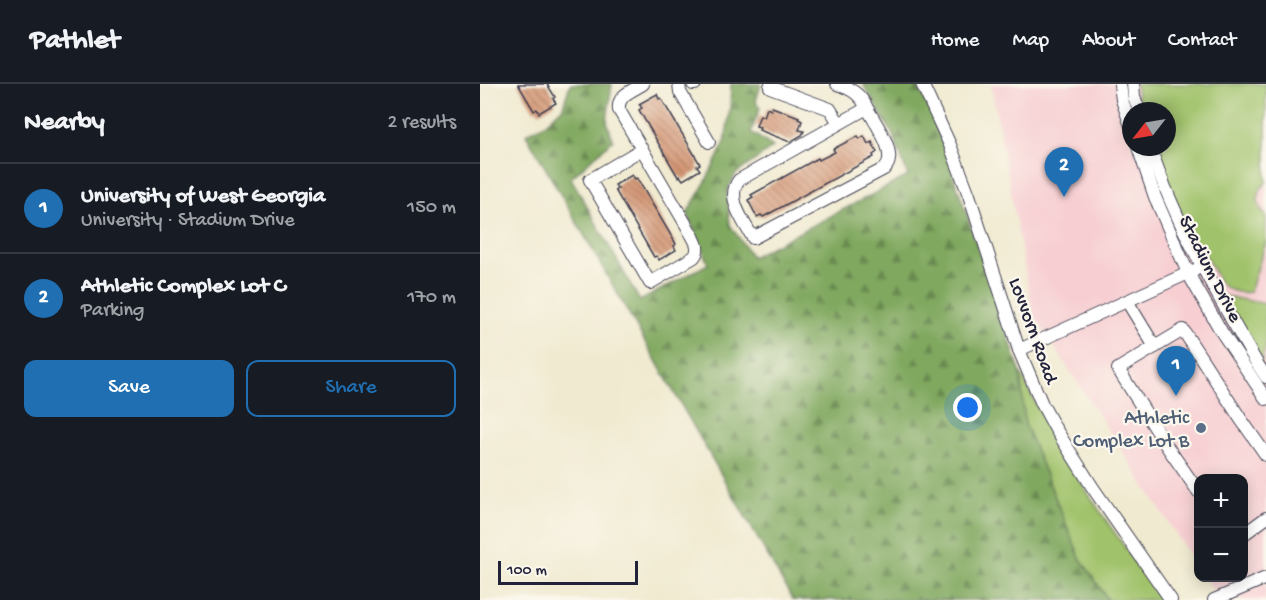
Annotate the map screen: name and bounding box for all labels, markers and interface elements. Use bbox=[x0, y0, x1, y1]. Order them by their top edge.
text: Pathlet bbox=[30, 25, 120, 58]
text: Home bbox=[931, 29, 979, 54]
text: Map bbox=[1012, 29, 1049, 54]
text: About bbox=[1082, 29, 1135, 54]
text: Contact bbox=[1168, 29, 1236, 54]
north arrow bbox=[1122, 102, 1176, 156]
text: Nearby bbox=[24, 108, 105, 139]
text: 2 results bbox=[387, 112, 456, 135]
pin: 2 bbox=[1044, 147, 1084, 197]
text: University of West Georgia bbox=[81, 184, 325, 210]
text: 1 bbox=[39, 197, 48, 220]
text: 150 m bbox=[407, 197, 456, 220]
text: University · Stadium Drive bbox=[81, 210, 295, 233]
street label: Stadium Drive bbox=[1172, 212, 1246, 327]
text: Athletic Complex Lot C bbox=[81, 274, 286, 300]
street label: Lovvorn Road bbox=[1002, 275, 1062, 389]
text: 2 bbox=[39, 287, 48, 310]
text: 170 m bbox=[407, 287, 456, 310]
text: Parking bbox=[81, 300, 144, 323]
pin: 1 bbox=[1156, 346, 1196, 396]
button: Save bbox=[24, 360, 234, 417]
button: Share bbox=[246, 360, 456, 417]
your location bbox=[953, 393, 982, 422]
place label: Athletic Complex Lot B bbox=[1073, 408, 1190, 454]
marker: Athletic Complex Lot B bbox=[1194, 421, 1208, 435]
map controls bbox=[1194, 474, 1248, 582]
button: + bbox=[1194, 474, 1248, 528]
button: − bbox=[1194, 528, 1248, 582]
scale bar bbox=[498, 558, 638, 586]
text: 100 m bbox=[507, 562, 547, 581]

